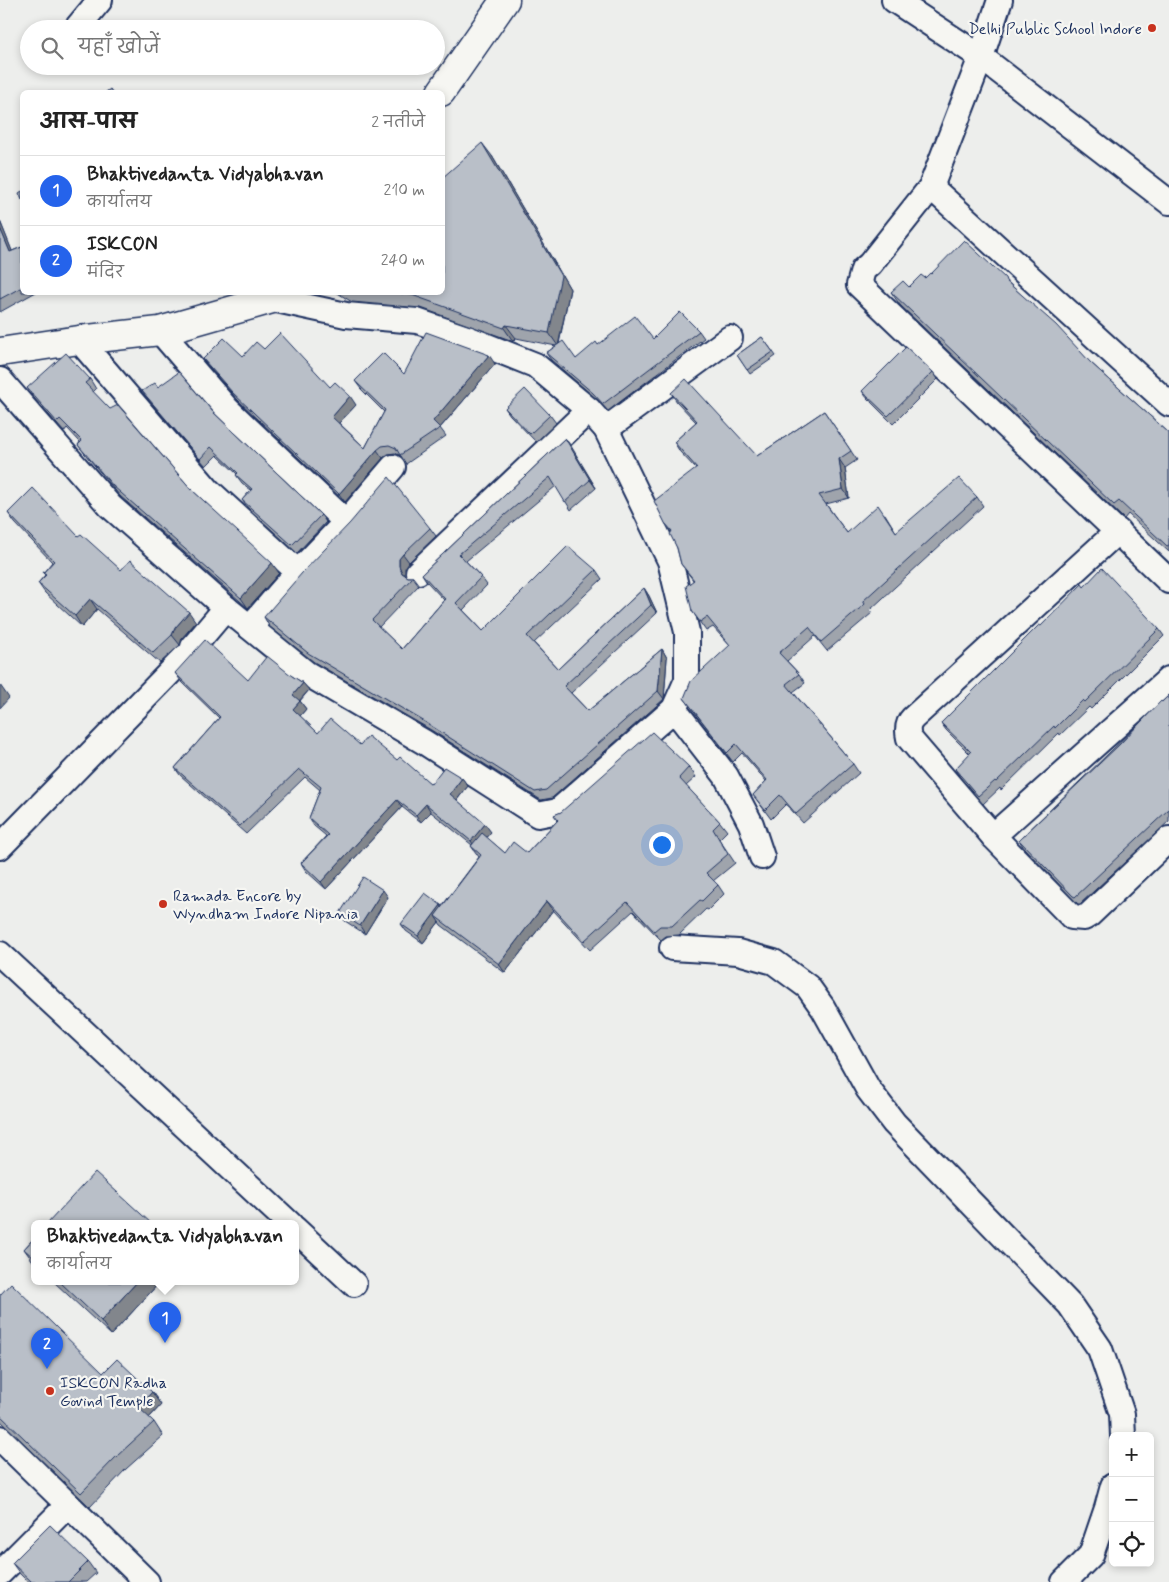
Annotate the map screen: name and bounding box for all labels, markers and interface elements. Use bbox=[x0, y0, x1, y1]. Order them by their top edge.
place label: Delhi Public School Indore bbox=[968, 19, 1142, 40]
search box bbox=[20, 20, 445, 75]
marker: Delhi Public School Indore bbox=[1146, 22, 1158, 34]
icon: search bbox=[38, 34, 66, 62]
text: यहाँ खोजें bbox=[78, 35, 160, 60]
text: आस-पास bbox=[40, 108, 137, 136]
text: 2 नतीजे bbox=[371, 112, 425, 133]
text: Bhaktivedanta Vidyabhavan bbox=[87, 162, 324, 187]
text: 1 bbox=[52, 180, 60, 201]
text: 210 m bbox=[384, 180, 425, 201]
text: कार्यालय bbox=[87, 192, 152, 213]
text: ISKCON bbox=[87, 232, 158, 257]
text: 2 bbox=[52, 250, 60, 271]
text: 240 m bbox=[381, 250, 425, 271]
text: मंदिर bbox=[87, 262, 124, 283]
your location bbox=[649, 832, 675, 858]
place label: Ramada Encore by Wyndham Indore Nipania bbox=[173, 886, 358, 925]
marker: Ramada Encore by Wyndham Indore Nipania bbox=[157, 898, 169, 910]
popup bbox=[31, 1220, 299, 1285]
text: Bhaktivedanta Vidyabhavan bbox=[47, 1224, 283, 1249]
text: कार्यालय bbox=[47, 1254, 111, 1275]
pin: 1 bbox=[149, 1302, 181, 1343]
pin: 2 bbox=[31, 1328, 63, 1369]
place label: ISKCON Radha Govind Temple bbox=[60, 1373, 167, 1412]
marker: ISKCON Radha Govind Temple bbox=[44, 1385, 56, 1397]
map controls bbox=[1109, 1432, 1154, 1567]
button: + bbox=[1109, 1432, 1154, 1477]
button: − bbox=[1109, 1477, 1154, 1522]
button: locate bbox=[1109, 1522, 1154, 1567]

